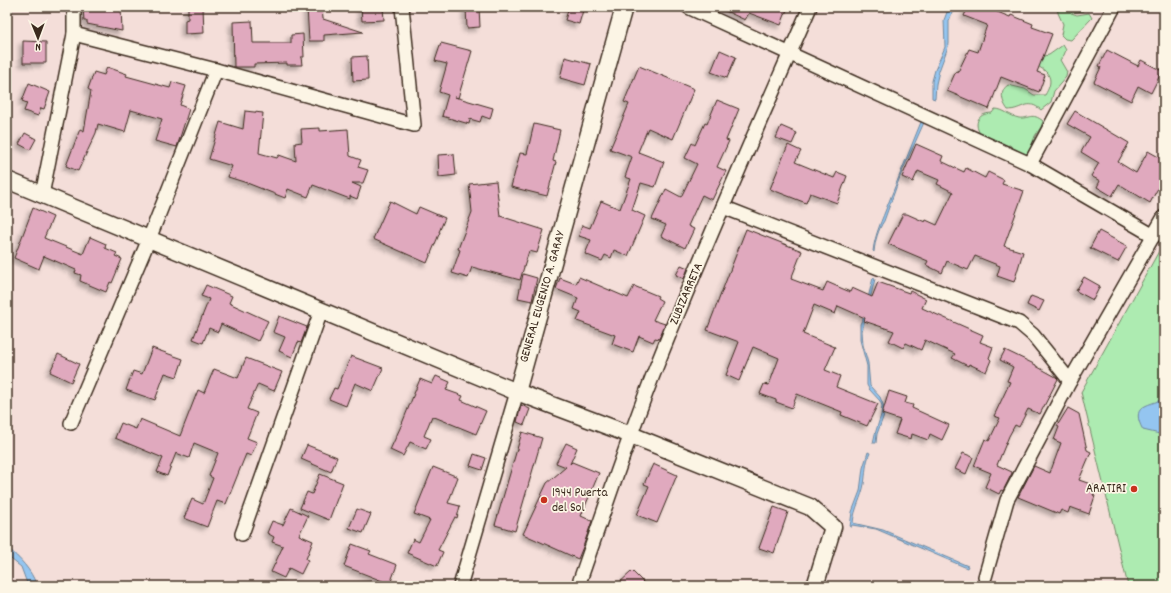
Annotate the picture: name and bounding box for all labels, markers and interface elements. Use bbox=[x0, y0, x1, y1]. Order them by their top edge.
north arrow bbox=[18, 18, 58, 58]
text: N bbox=[35, 38, 41, 54]
street label: GENERAL EUGENIO A. GARAY bbox=[515, 228, 571, 365]
street label: ZUBIZARRETA bbox=[665, 260, 709, 328]
place label: ARATIRI bbox=[1086, 480, 1126, 499]
place label: 1944 Puerta del Sol bbox=[552, 484, 608, 518]
marker: ARATIRI bbox=[1129, 484, 1139, 494]
marker: 1944 Puerta del Sol bbox=[539, 495, 549, 505]

